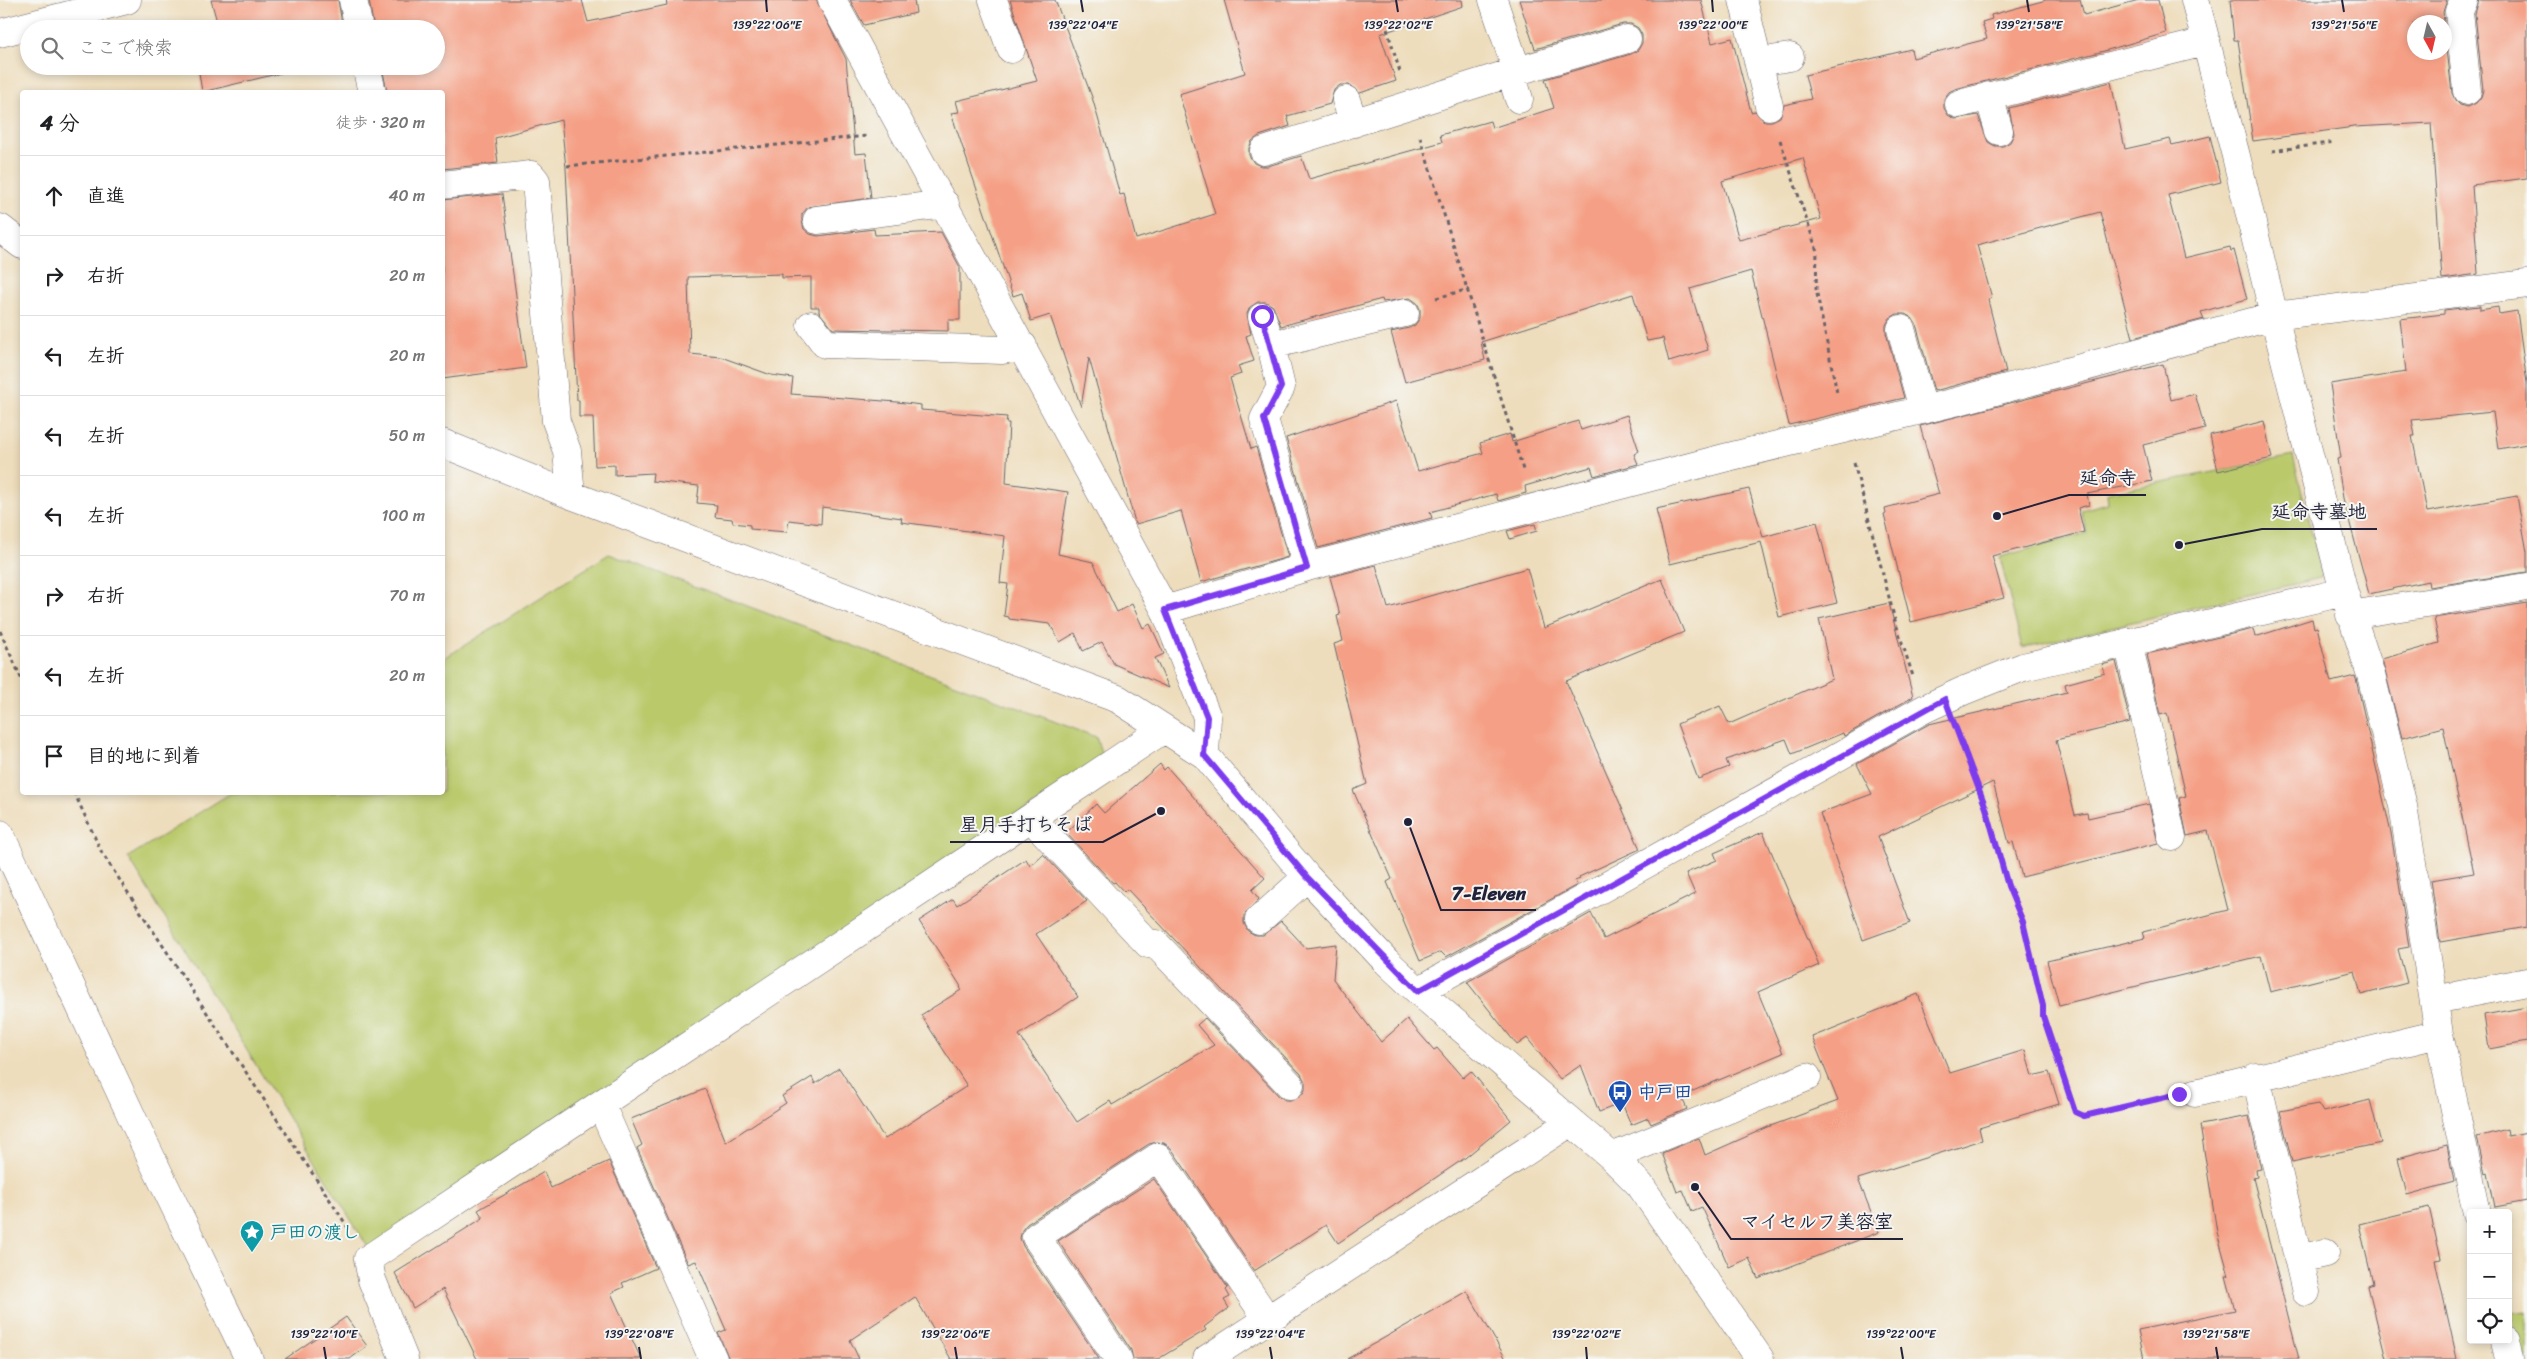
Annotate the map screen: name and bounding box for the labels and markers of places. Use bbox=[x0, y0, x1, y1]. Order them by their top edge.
callout: 延命寺 bbox=[2069, 461, 2146, 495]
callout: 延命寺墓地 bbox=[2262, 495, 2377, 529]
callout: 星月手打ちそば bbox=[950, 808, 1103, 842]
callout: 7-Eleven bbox=[1441, 876, 1536, 910]
place label: 中戸田 bbox=[1638, 1076, 1692, 1108]
bus stop icon: 中戸田 bbox=[1607, 1079, 1633, 1113]
callout: マイセルフ美容室 bbox=[1731, 1205, 1903, 1239]
place label: 戸田の渡し bbox=[270, 1216, 360, 1248]
place icon: 戸田の渡し bbox=[239, 1219, 265, 1253]

